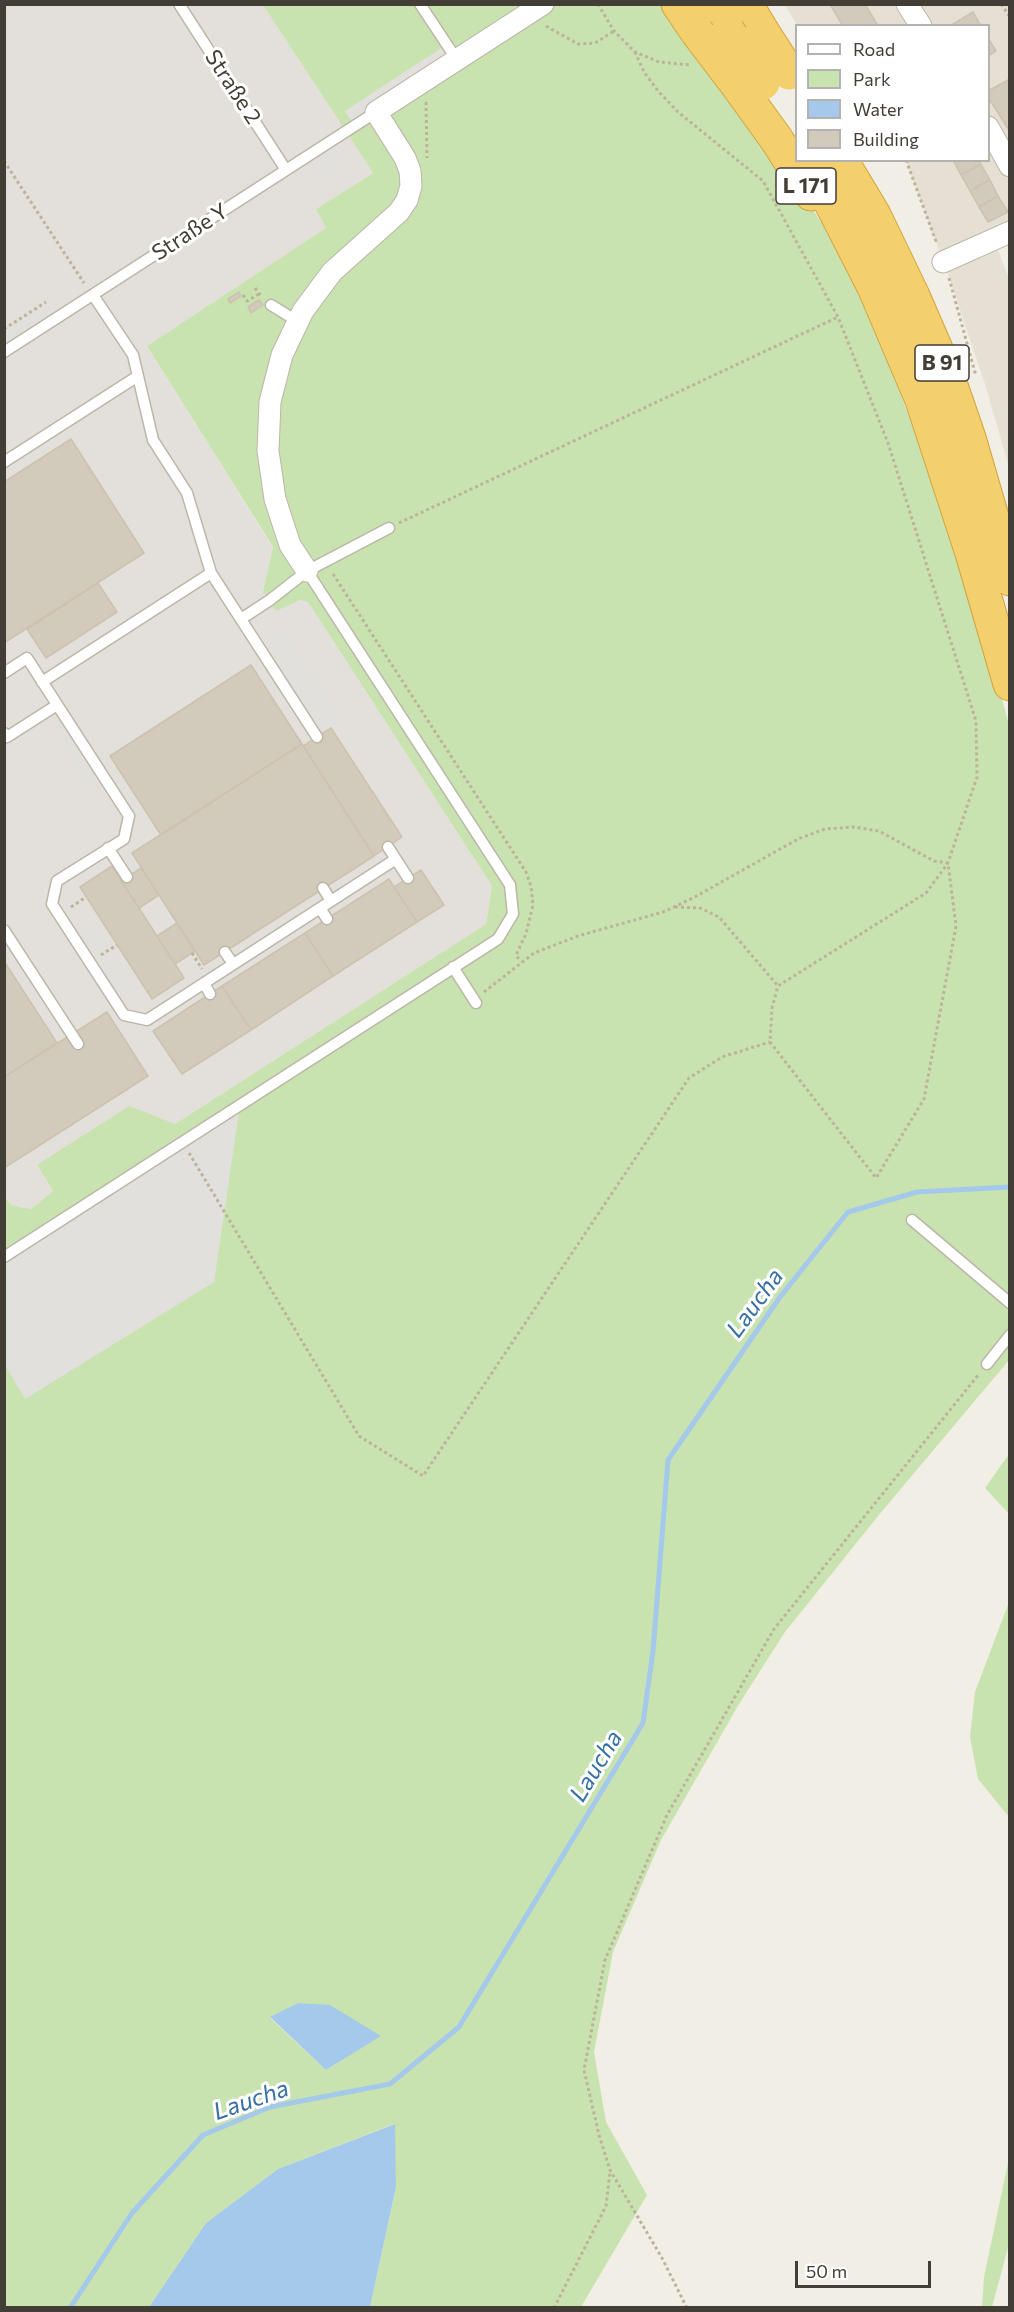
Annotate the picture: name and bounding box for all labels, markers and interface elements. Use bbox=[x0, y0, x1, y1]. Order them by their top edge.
legend bbox=[795, 24, 990, 162]
text: Road bbox=[853, 38, 895, 60]
street label: Straße 2 bbox=[199, 45, 267, 129]
text: Park bbox=[853, 68, 891, 90]
text: Water bbox=[853, 98, 904, 120]
text: Building bbox=[853, 128, 919, 150]
road number: L 171 bbox=[776, 168, 836, 204]
street label: Straße Y bbox=[147, 198, 233, 266]
road number: B 91 bbox=[915, 345, 969, 381]
water label: Laucha bbox=[720, 1263, 790, 1343]
water label: Laucha bbox=[564, 1725, 628, 1807]
water label: Laucha bbox=[209, 2074, 293, 2126]
scale bar bbox=[798, 2249, 934, 2287]
text: 50 m bbox=[806, 2260, 847, 2282]

